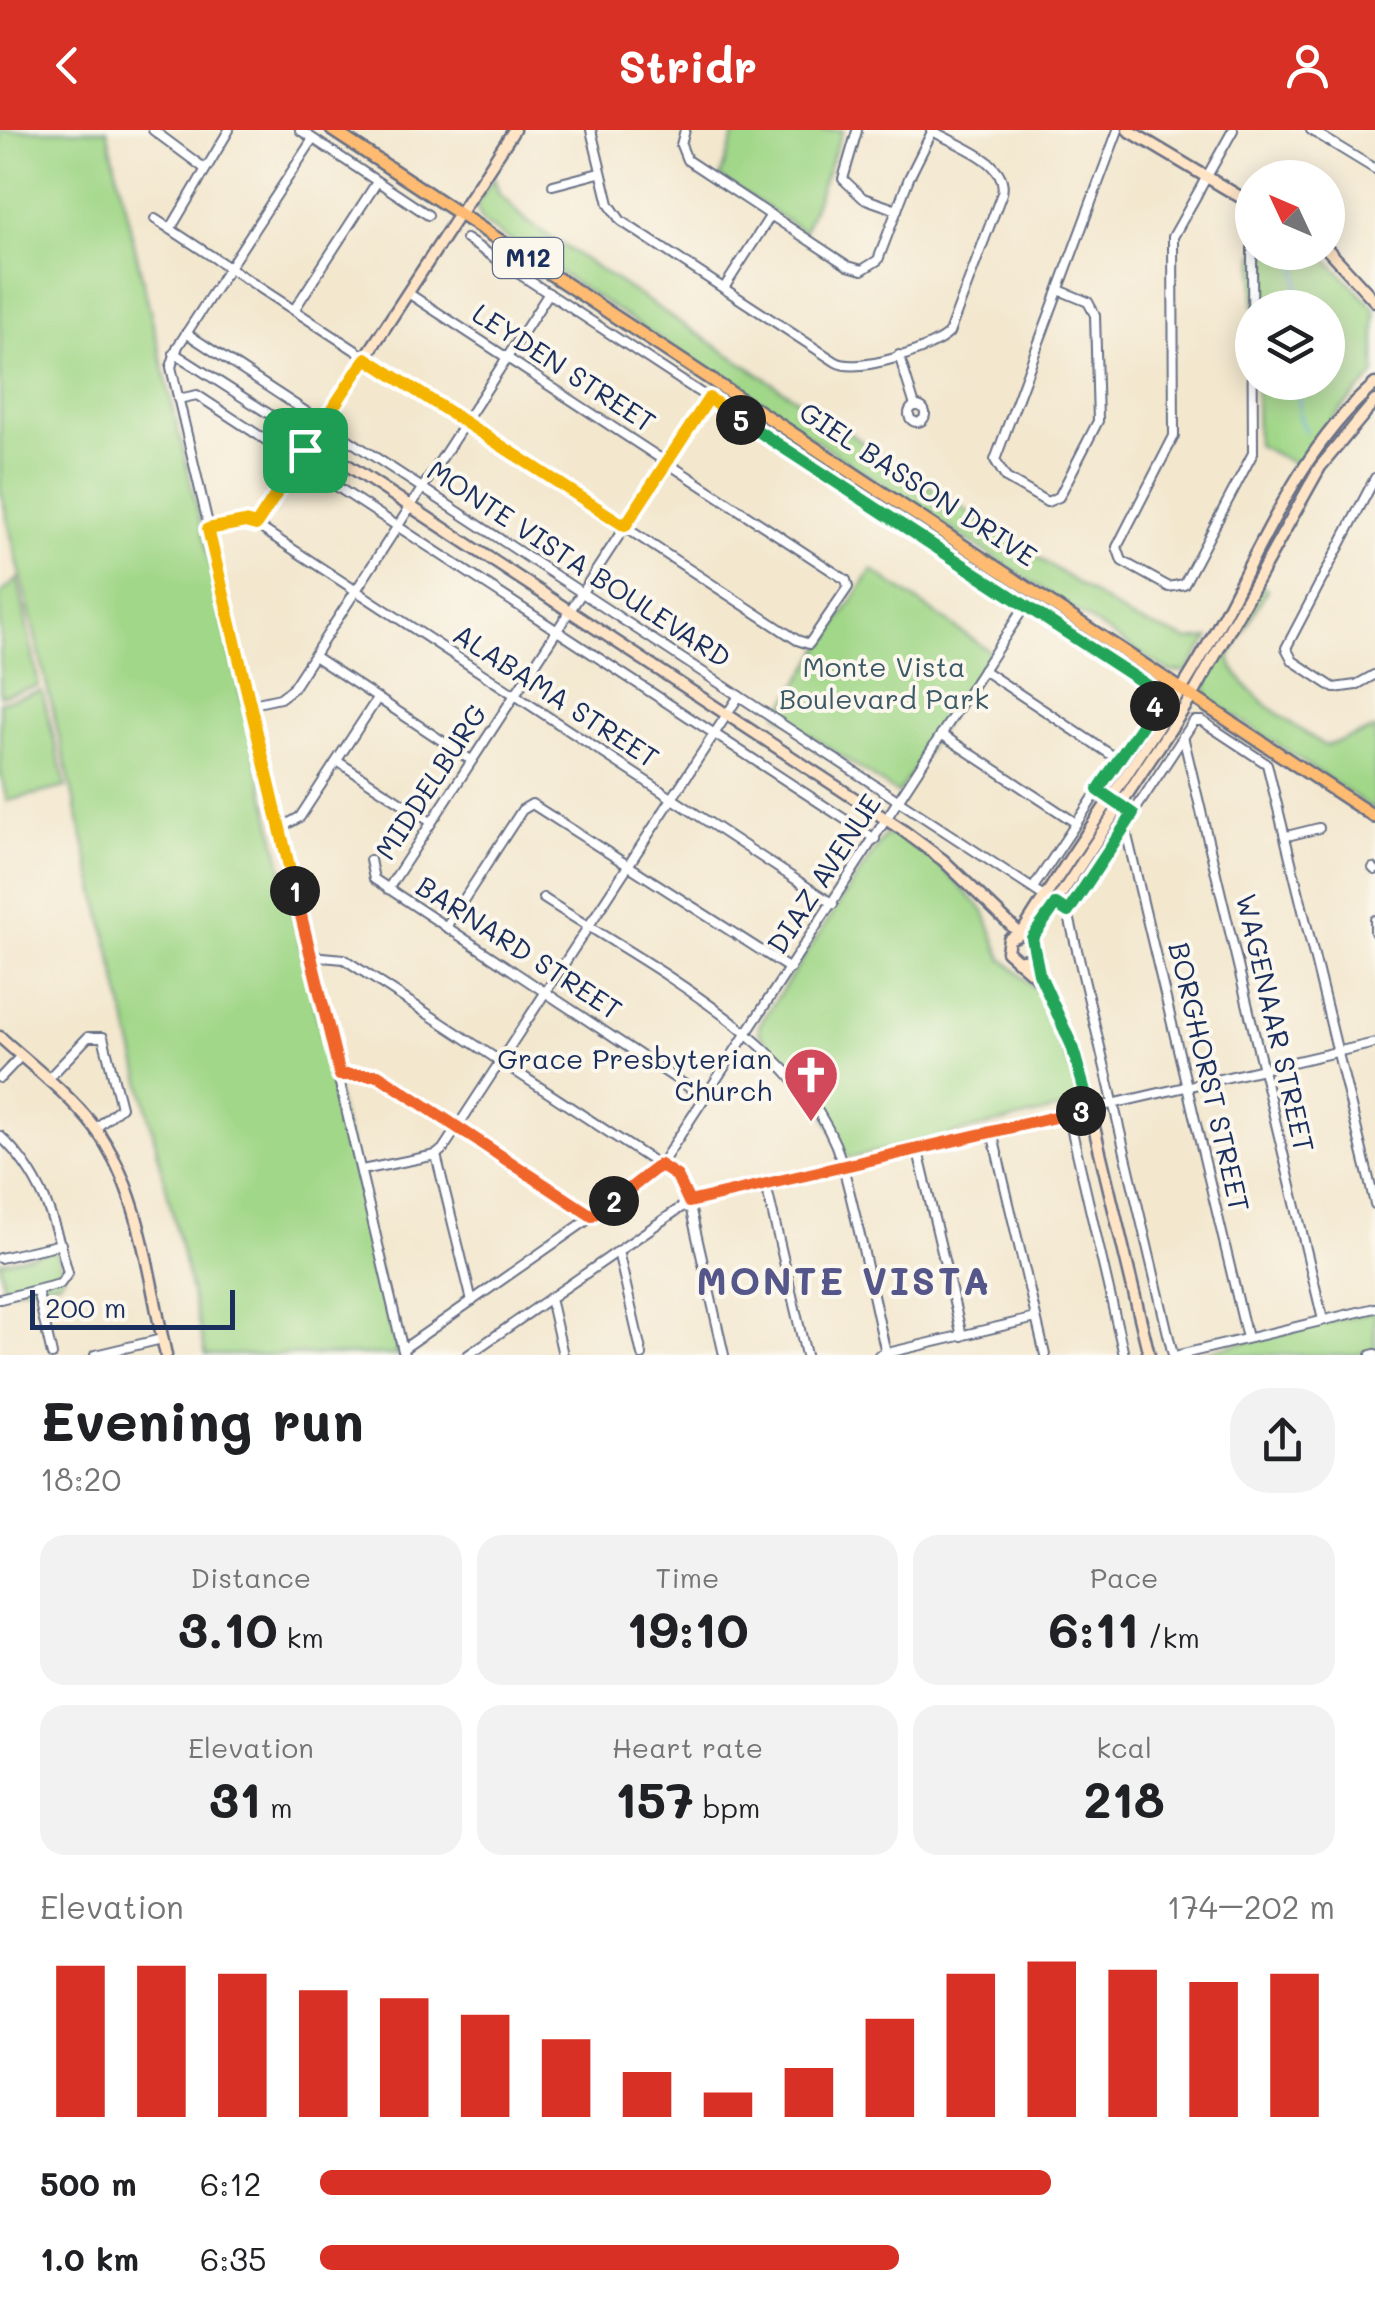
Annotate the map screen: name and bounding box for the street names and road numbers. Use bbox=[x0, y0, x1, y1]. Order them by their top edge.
road number: M12 bbox=[493, 238, 563, 278]
street label: LEYDEN STREET bbox=[466, 295, 663, 440]
street label: GIEL BASSON DRIVE bbox=[793, 393, 1044, 574]
street label: MONTE VISTA BOULEVARD bbox=[421, 451, 738, 675]
street label: ALABAMA STREET bbox=[447, 615, 666, 775]
street label: MIDDELBURG bbox=[366, 697, 494, 866]
street label: DIAZ AVENUE bbox=[758, 787, 888, 960]
street label: BARNARD STREET bbox=[410, 867, 629, 1027]
street label: WAGENAAR STREET bbox=[1229, 890, 1323, 1155]
street label: BORGHORST STREET bbox=[1161, 938, 1259, 1215]

